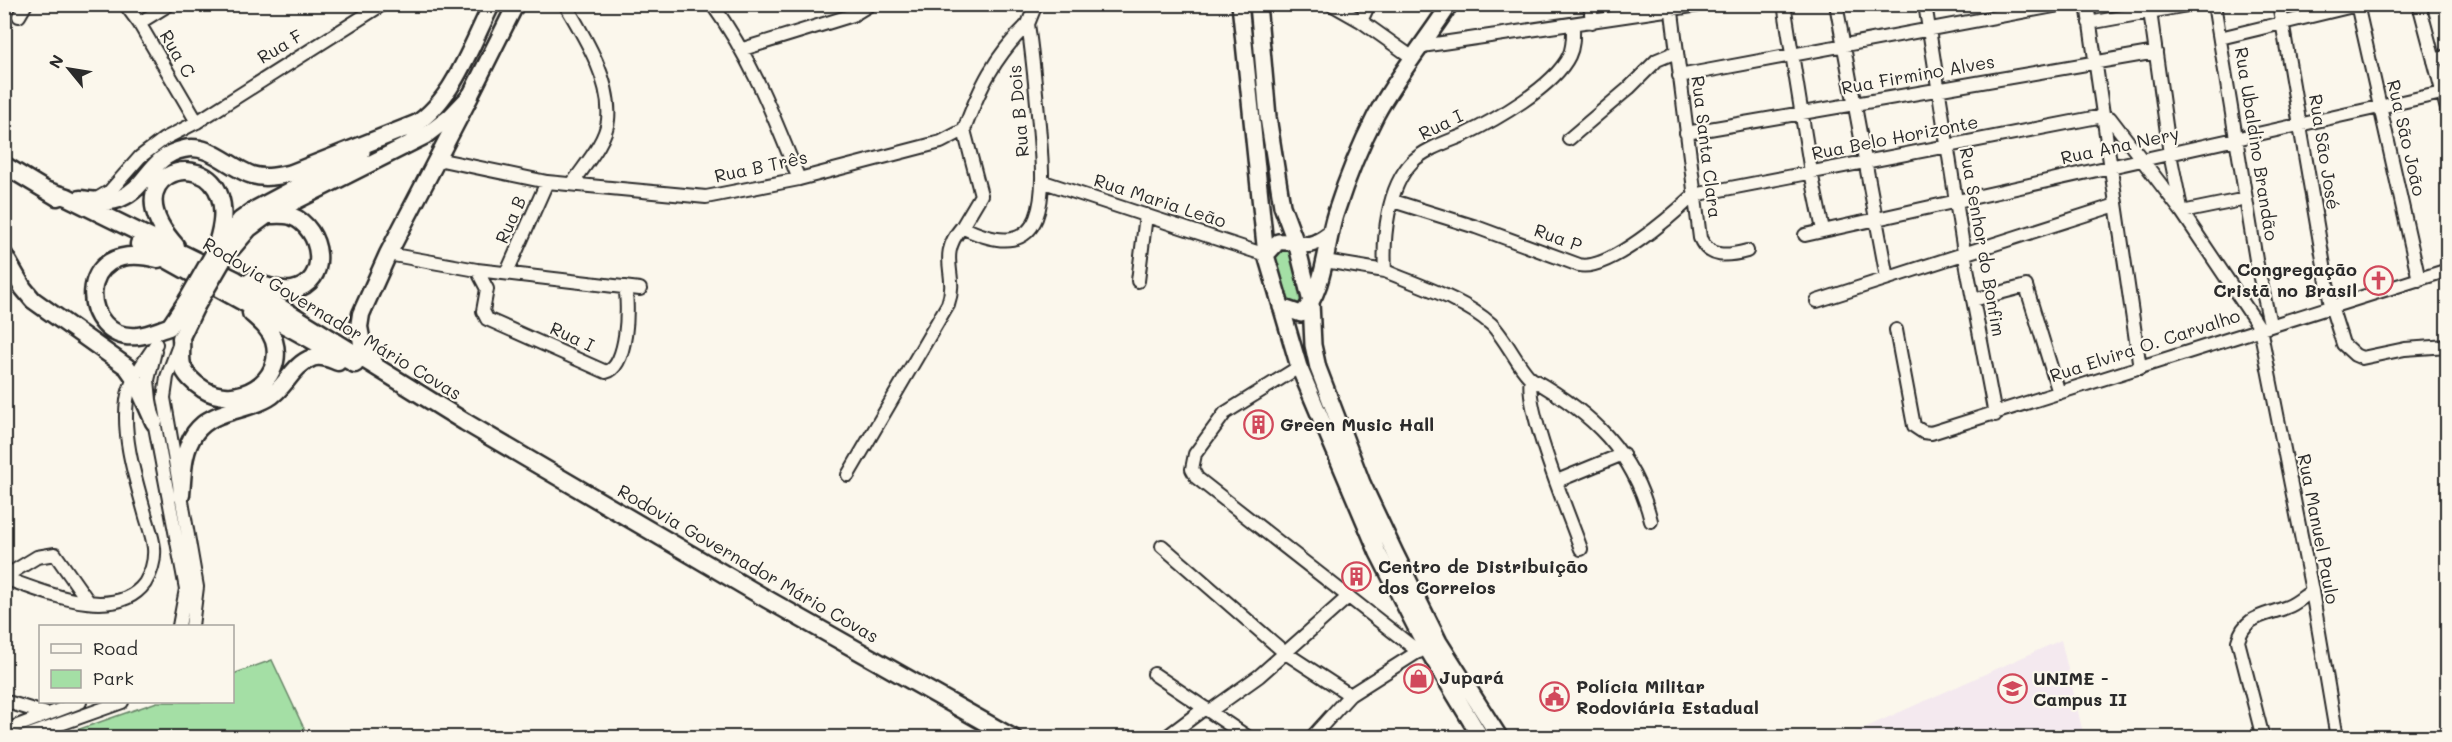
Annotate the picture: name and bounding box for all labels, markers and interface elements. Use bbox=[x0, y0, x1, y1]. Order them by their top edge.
street label: Rua F bbox=[253, 23, 306, 69]
street label: Rua C bbox=[155, 25, 201, 82]
north arrow bbox=[39, 39, 99, 99]
street label: Rua Ubaldino Brandão bbox=[2230, 45, 2284, 243]
street label: Rua Firmino Alves bbox=[1839, 49, 1997, 99]
text: N bbox=[43, 51, 68, 72]
street label: Rua B Dois bbox=[1002, 64, 1034, 158]
street label: Rua Santa Clara bbox=[1686, 74, 1728, 220]
street label: Rua São João bbox=[2382, 77, 2432, 199]
street label: Rua São José bbox=[2304, 92, 2346, 211]
street label: Rua I bbox=[1415, 103, 1467, 145]
street label: Rua Belo Horizonte bbox=[1809, 109, 1980, 165]
street label: Rua Ana Nery bbox=[2058, 121, 2181, 169]
street label: Rua B Três bbox=[712, 144, 810, 188]
street label: Rua Senhor do Bonfim bbox=[1955, 145, 2011, 338]
street label: Rua Maria Leão bbox=[1091, 167, 1230, 233]
street label: Rua B bbox=[489, 192, 531, 247]
street label: Rua P bbox=[1531, 217, 1586, 257]
street label: Rodovia Governador Mário Covas bbox=[199, 231, 466, 405]
place label: Congregação Cristã no Brasil bbox=[2213, 257, 2357, 302]
church icon: Congregação Cristã no Brasil bbox=[2362, 264, 2394, 296]
street label: Rua Elvira O. Carvalho bbox=[2046, 303, 2243, 387]
street label: Rua I bbox=[546, 315, 599, 357]
building icon: Green Music Hall bbox=[1243, 409, 1275, 441]
place label: Green Music Hall bbox=[1280, 412, 1434, 436]
street label: Rua Manuel Paulo bbox=[2293, 452, 2345, 606]
street label: Rodovia Governador Mário Covas bbox=[614, 478, 883, 648]
place label: Centro de Distribuição dos Correios bbox=[1378, 554, 1588, 599]
building icon: Centro de Distribuição dos Correios bbox=[1341, 561, 1373, 593]
legend bbox=[39, 625, 234, 703]
text: Road bbox=[93, 636, 138, 660]
shop icon: Jupará bbox=[1402, 662, 1434, 694]
place label: Jupará bbox=[1439, 665, 1504, 689]
text: Park bbox=[93, 666, 134, 690]
place label: UNIME - Campus II bbox=[2033, 666, 2127, 711]
school or university icon: UNIME - Campus II bbox=[1996, 673, 2028, 705]
place label: Polícia Militar Rodoviária Estadual bbox=[1576, 674, 1759, 719]
public building icon: Polícia Militar Rodoviária Estadual bbox=[1539, 681, 1571, 713]

